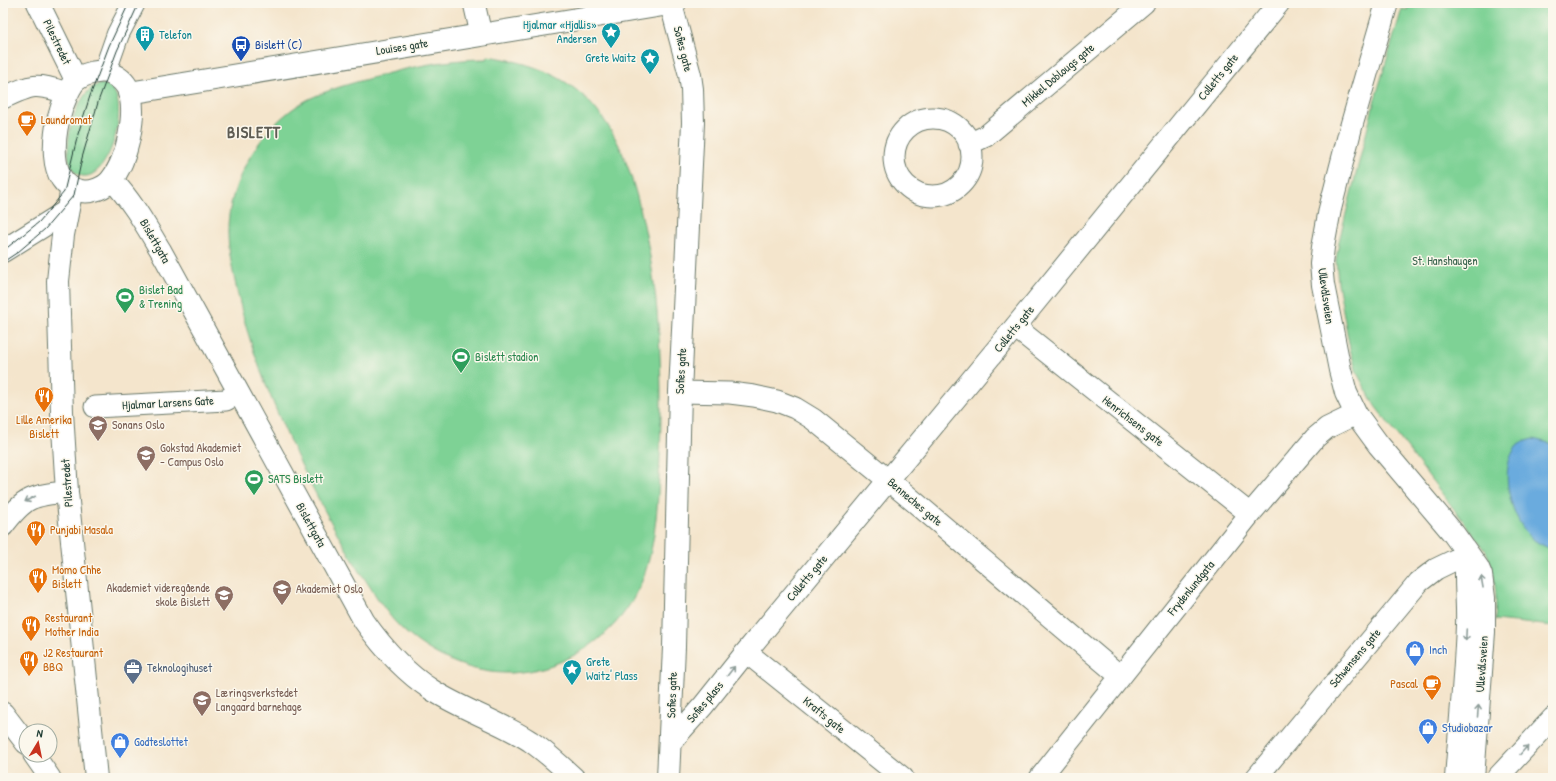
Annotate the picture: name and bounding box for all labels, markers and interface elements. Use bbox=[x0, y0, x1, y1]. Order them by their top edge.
street label: Pilestredet bbox=[39, 16, 76, 68]
place label: Hjalmar «Hjallis» Andersen bbox=[523, 16, 597, 47]
place icon: Hjalmar «Hjallis» Andersen bbox=[600, 21, 622, 49]
building icon: Telefon bbox=[134, 24, 156, 52]
street label: Sofies gate bbox=[670, 24, 697, 74]
place label: Telefon bbox=[159, 26, 192, 43]
bus stop icon: Bislett (C) bbox=[230, 34, 252, 62]
street label: Louises gate bbox=[375, 34, 429, 59]
place label: Bislett (C) bbox=[255, 36, 302, 53]
street label: Mikkel Doblougs gate bbox=[1018, 39, 1098, 110]
place icon: Grete Waitz bbox=[639, 47, 661, 75]
place label: Grete Waitz bbox=[585, 49, 636, 66]
street label: Colletts gate bbox=[1193, 49, 1242, 104]
cafe icon: Laundromat bbox=[16, 109, 38, 137]
place label: Laundromat bbox=[41, 111, 92, 128]
district label: BISLETT bbox=[227, 121, 281, 143]
street label: Bislettgata bbox=[136, 215, 175, 266]
park label: St. Hanshaugen bbox=[1412, 252, 1478, 269]
street label: Ullevålsveien bbox=[1314, 267, 1339, 325]
place label: Bislet Bad & Trening bbox=[139, 281, 183, 312]
sports icon: Bislet Bad & Trening bbox=[114, 286, 136, 314]
street label: Colletts gate bbox=[989, 301, 1038, 356]
sports icon: Bislett stadion bbox=[450, 346, 472, 374]
street label: Sofies gate bbox=[671, 347, 690, 395]
place label: Bislett stadion bbox=[475, 348, 538, 365]
restaurant icon: Lille Amerika Bislett bbox=[33, 385, 55, 413]
street label: Henrichsens gate bbox=[1099, 391, 1168, 450]
street label: Hjalmar Larsens Gate bbox=[122, 392, 215, 413]
place label: Lille Amerika Bislett bbox=[16, 411, 72, 442]
school or university icon: Sonans Oslo bbox=[87, 414, 109, 442]
place label: Sonans Oslo bbox=[112, 416, 165, 433]
place label: Gokstad Akademiet - Campus Oslo bbox=[160, 439, 242, 470]
school or university icon: Gokstad Akademiet - Campus Oslo bbox=[135, 444, 157, 472]
street label: Pilestredet bbox=[56, 458, 77, 508]
sports icon: SATS Bislett bbox=[243, 468, 265, 496]
place label: SATS Bislett bbox=[268, 470, 324, 487]
street label: Benneches gate bbox=[884, 473, 947, 530]
one-way arrow bbox=[24, 496, 36, 503]
street label: Bislettgata bbox=[292, 499, 331, 550]
restaurant icon: Punjabi Masala bbox=[25, 519, 47, 547]
place label: Punjabi Masala bbox=[50, 521, 113, 538]
street label: Colletts gate bbox=[782, 551, 831, 605]
street label: Frydenlundgata bbox=[1163, 556, 1218, 619]
place label: Momo Chhe Bislett bbox=[52, 561, 101, 592]
restaurant icon: Momo Chhe Bislett bbox=[27, 566, 49, 594]
one-way arrow bbox=[1478, 576, 1486, 589]
school or university icon: Akademiet Oslo bbox=[271, 578, 293, 606]
place label: Akademiet videregående skole Bislett bbox=[106, 579, 211, 610]
place label: Akademiet Oslo bbox=[296, 580, 363, 597]
school or university icon: Akademiet videregående skole Bislett bbox=[213, 584, 235, 612]
place label: Restaurant Mother India bbox=[45, 609, 99, 640]
restaurant icon: Restaurant Mother India bbox=[20, 614, 42, 642]
street label: Schwensens gate bbox=[1325, 624, 1384, 691]
one-way arrow bbox=[1463, 628, 1470, 641]
street label: Ullevålsveien bbox=[1471, 635, 1492, 693]
shop icon: Inch bbox=[1404, 639, 1426, 667]
place label: Inch bbox=[1429, 641, 1447, 658]
place label: J2 Restaurant BBQ bbox=[43, 644, 104, 675]
restaurant icon: J2 Restaurant BBQ bbox=[18, 649, 40, 677]
place label: Grete Waitz' Plass bbox=[586, 653, 638, 684]
office icon: Teknologihuset bbox=[122, 657, 144, 685]
place icon: Grete Waitz' Plass bbox=[561, 658, 583, 686]
place label: Teknologihuset bbox=[147, 659, 213, 676]
one-way arrow bbox=[727, 665, 736, 676]
street label: Sofies gate bbox=[662, 671, 681, 718]
cafe icon: Pascal bbox=[1421, 673, 1443, 701]
place label: Pascal bbox=[1390, 675, 1419, 692]
street label: Sofies plass bbox=[682, 677, 727, 726]
place label: Læringsverkstedet Langaard barnehage bbox=[216, 684, 302, 715]
school or university icon: Læringsverkstedet Langaard barnehage bbox=[191, 689, 213, 717]
street label: Krafts gate bbox=[799, 692, 849, 737]
one-way arrow bbox=[1475, 705, 1482, 718]
shop icon: Studiobazar bbox=[1417, 717, 1439, 745]
place label: Studiobazar bbox=[1442, 719, 1493, 736]
north arrow bbox=[18, 723, 58, 763]
text: N bbox=[36, 726, 44, 741]
shop icon: Godteslottet bbox=[109, 731, 131, 759]
place label: Godteslottet bbox=[134, 733, 189, 750]
one-way arrow bbox=[1520, 745, 1529, 755]

